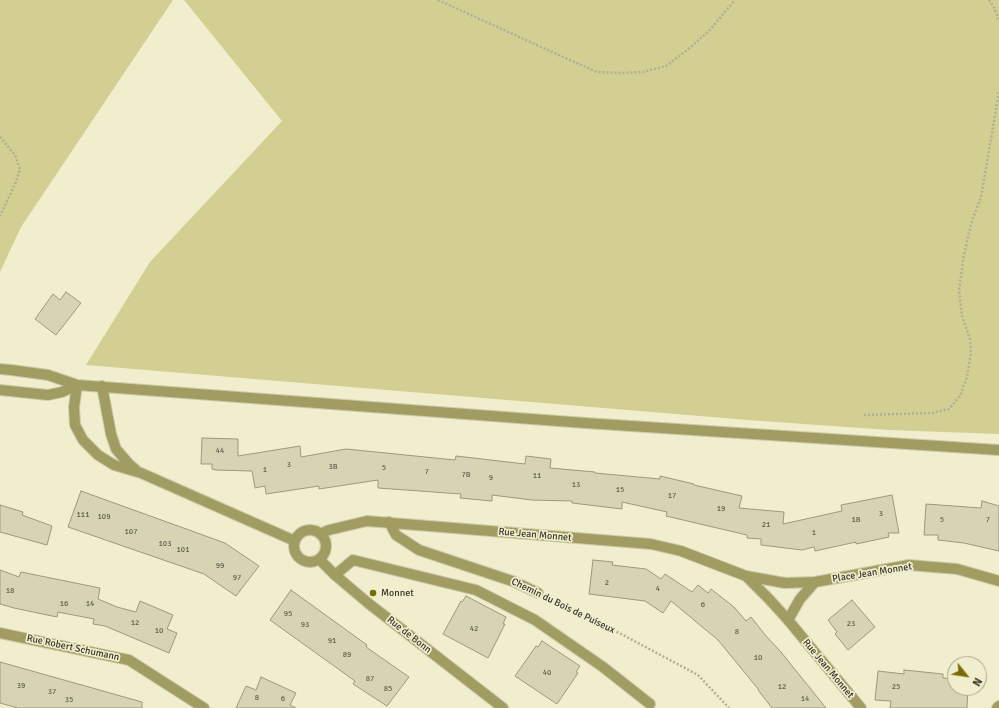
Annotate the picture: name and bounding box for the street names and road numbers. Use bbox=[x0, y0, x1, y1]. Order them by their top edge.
street label: Rue Jean Monnet bbox=[498, 526, 572, 544]
street label: Place Jean Monnet bbox=[831, 561, 913, 585]
street label: Chemin du Bois de Puiseux bbox=[509, 576, 617, 636]
street label: Rue de Bonn bbox=[384, 614, 434, 656]
street label: Rue Robert Schumann bbox=[26, 632, 120, 664]
street label: Rue Jean Monnet bbox=[800, 637, 856, 701]

